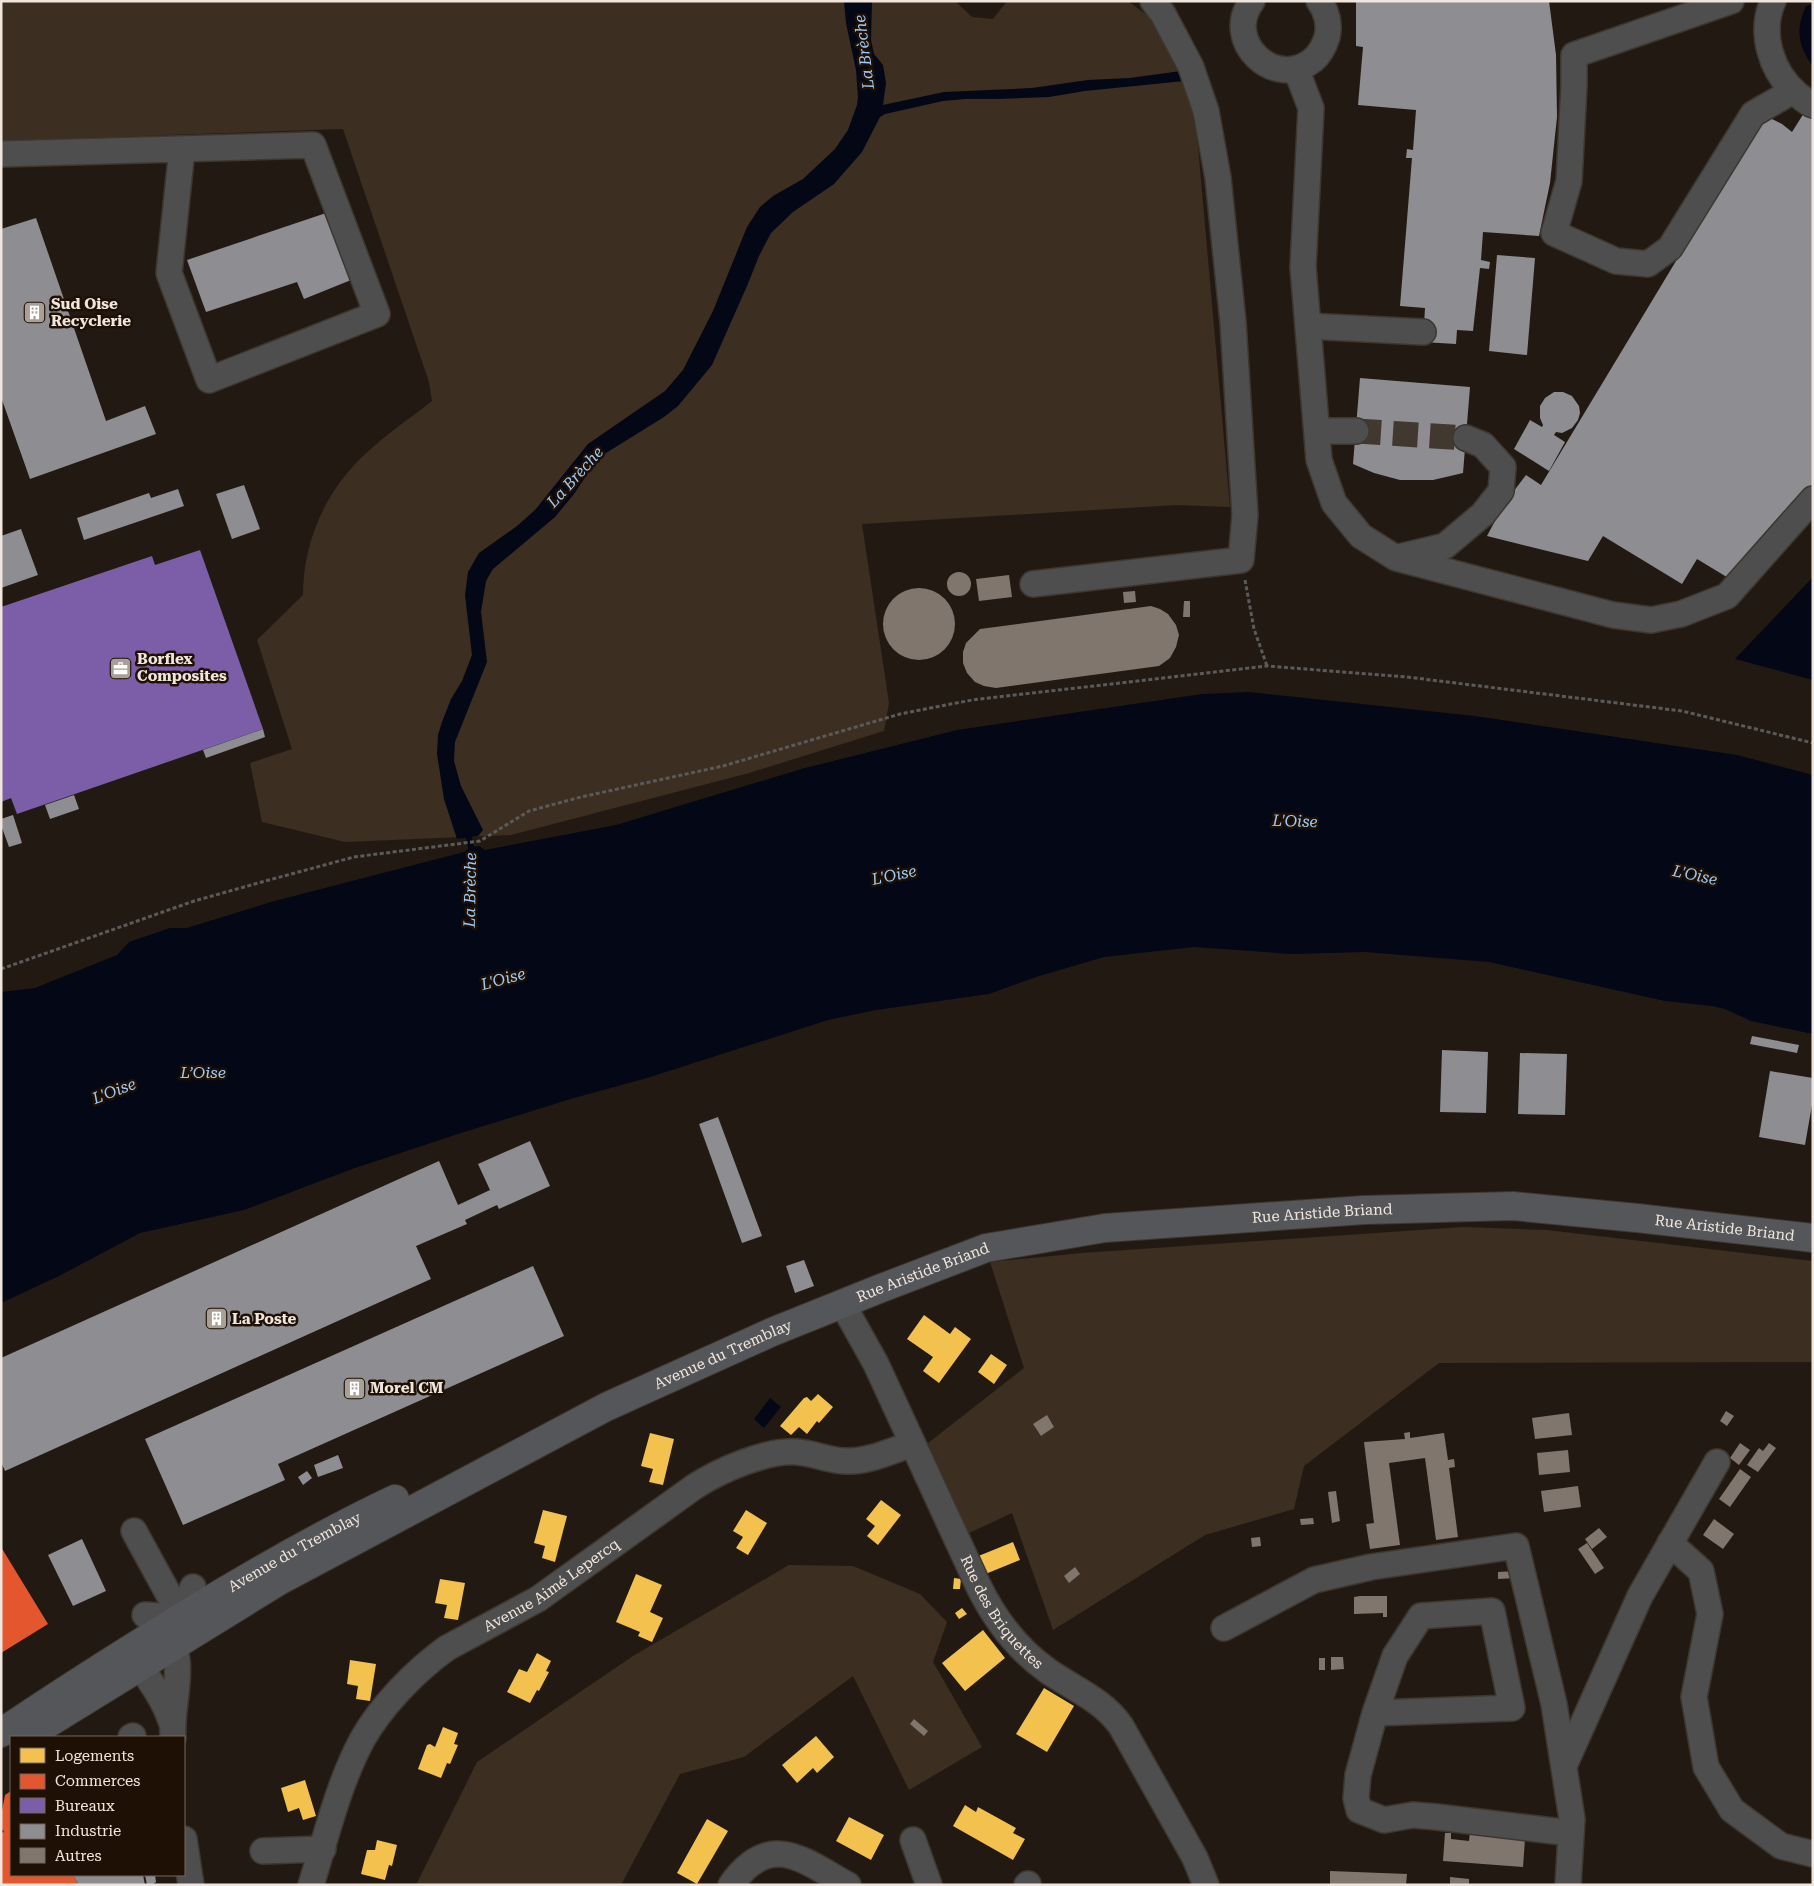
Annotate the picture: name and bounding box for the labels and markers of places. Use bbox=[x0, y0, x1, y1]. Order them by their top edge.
place label: Sud Oise Recyclerie bbox=[51, 295, 131, 330]
building icon: Sud Oise Recyclerie bbox=[23, 301, 47, 325]
place label: Borflex Composites bbox=[137, 650, 227, 685]
office icon: Borflex Composites bbox=[109, 656, 133, 680]
building icon: La Poste bbox=[204, 1307, 228, 1331]
place label: La Poste bbox=[232, 1310, 297, 1328]
building icon: Morel CM bbox=[342, 1376, 366, 1400]
place label: Morel CM bbox=[370, 1379, 444, 1397]

